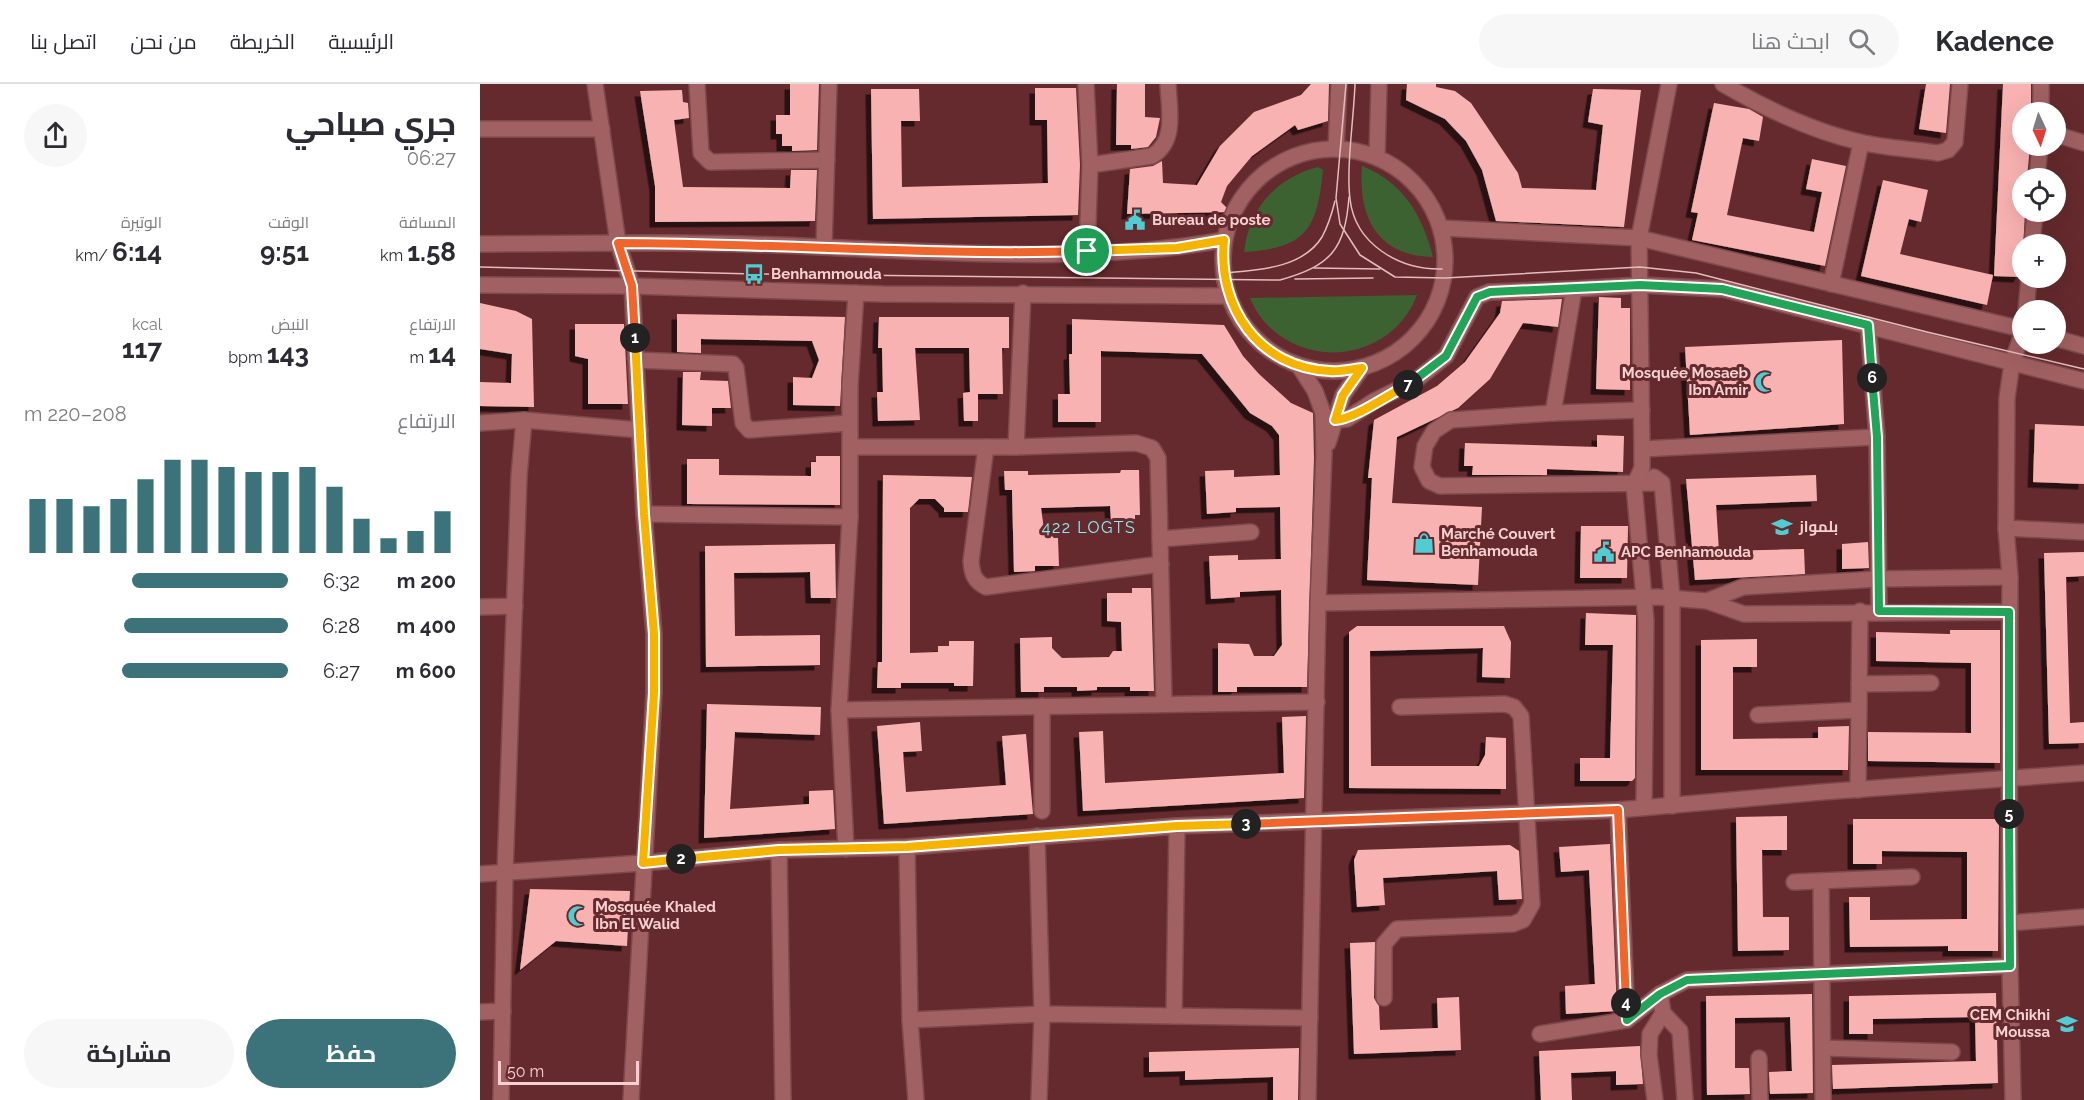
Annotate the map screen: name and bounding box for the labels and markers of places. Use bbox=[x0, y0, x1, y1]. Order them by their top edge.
public building icon: Bureau de poste bbox=[1123, 208, 1147, 232]
place label: Bureau de poste bbox=[1152, 211, 1270, 229]
pin bbox=[1061, 225, 1112, 276]
bus stop icon: Benhammouda bbox=[742, 262, 766, 286]
place label: Benhammouda bbox=[771, 265, 882, 283]
pin: 1 bbox=[620, 323, 650, 353]
pin: 6 bbox=[1857, 363, 1887, 393]
place label: Mosquée Mosaeb Ibn Amir bbox=[1622, 364, 1748, 399]
pin: 7 bbox=[1393, 370, 1423, 400]
mosque icon: Mosquée Mosaeb Ibn Amir bbox=[1753, 370, 1777, 394]
school or university icon: بلمواز bbox=[1770, 515, 1794, 539]
place label: بلمواز bbox=[1798, 518, 1838, 536]
place label: Marché Couvert Benhamouda bbox=[1441, 525, 1556, 560]
shop icon: Marché Couvert Benhamouda bbox=[1412, 531, 1436, 555]
public building icon: APC Benhamouda bbox=[1592, 540, 1616, 564]
place label: APC Benhamouda bbox=[1621, 543, 1751, 561]
pin: 5 bbox=[1994, 799, 2024, 829]
pin: 3 bbox=[1231, 809, 1261, 839]
pin: 2 bbox=[666, 844, 696, 874]
place label: Mosquée Khaled Ibn El Walid bbox=[595, 898, 716, 933]
mosque icon: Mosquée Khaled Ibn El Walid bbox=[566, 904, 590, 928]
pin: 4 bbox=[1611, 988, 1641, 1018]
place label: CEM Chikhi Moussa bbox=[1970, 1006, 2050, 1041]
school or university icon: CEM Chikhi Moussa bbox=[2055, 1012, 2079, 1036]

